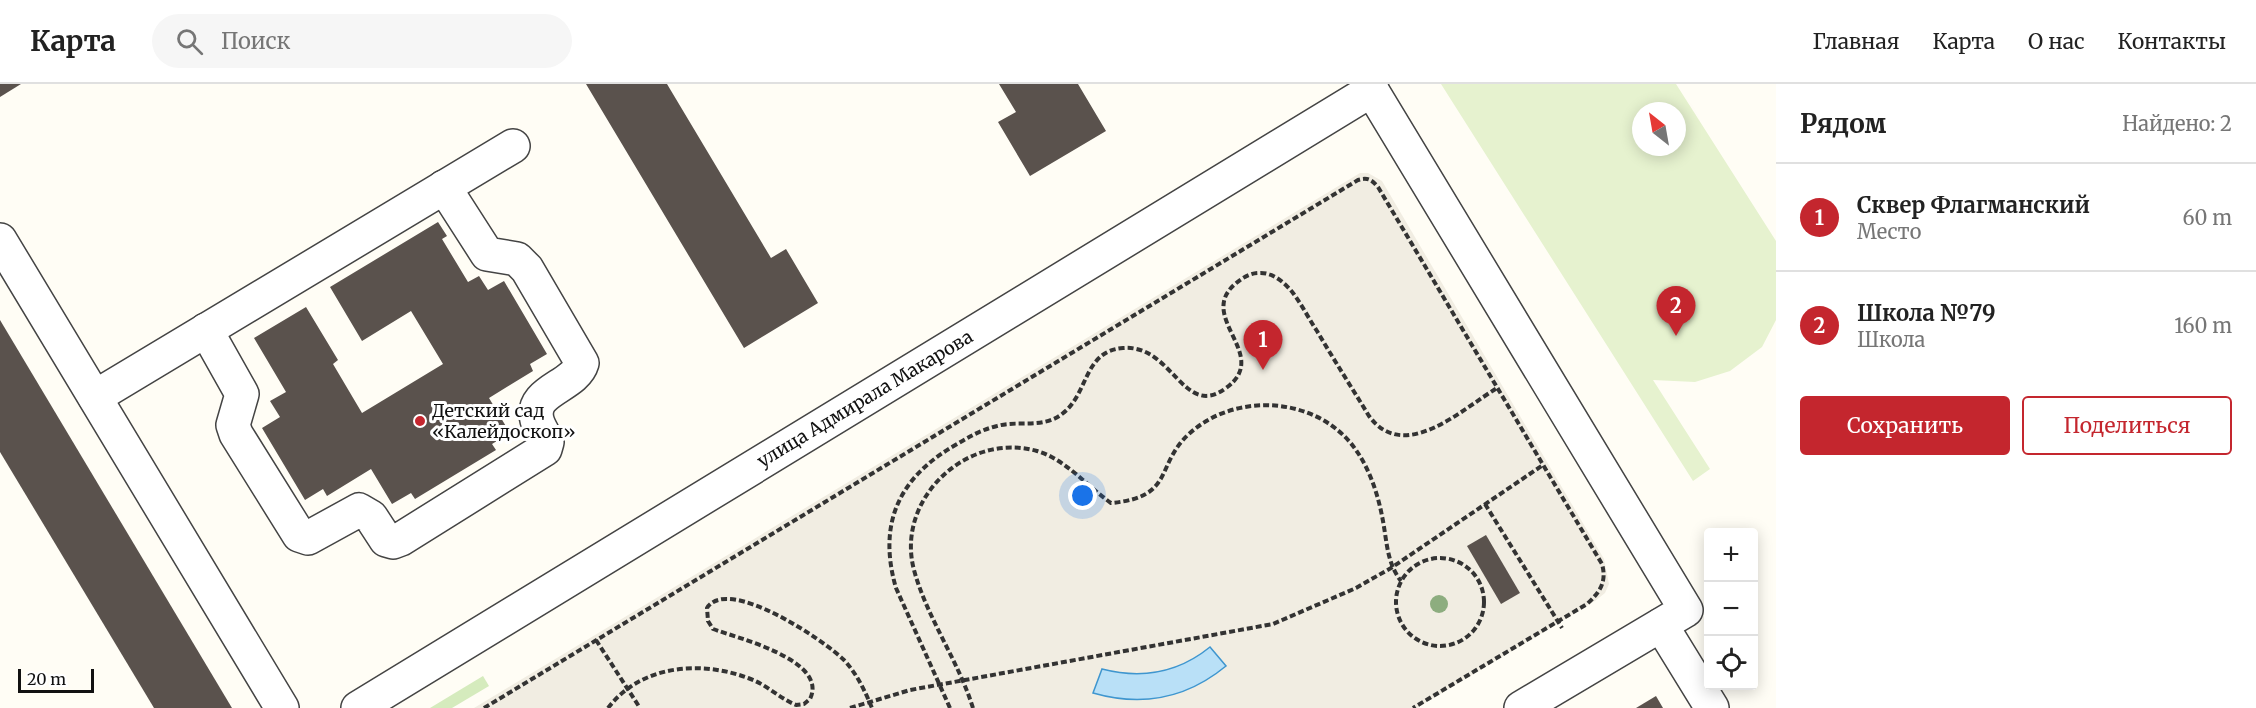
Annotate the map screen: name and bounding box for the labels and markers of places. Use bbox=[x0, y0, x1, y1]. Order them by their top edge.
pin: 2 bbox=[1656, 286, 1696, 336]
pin: 1 bbox=[1244, 320, 1282, 370]
place label: Детский сад «Калейдоскоп» bbox=[432, 399, 576, 443]
marker: Детский сад «Калейдоскоп» bbox=[413, 414, 427, 428]

